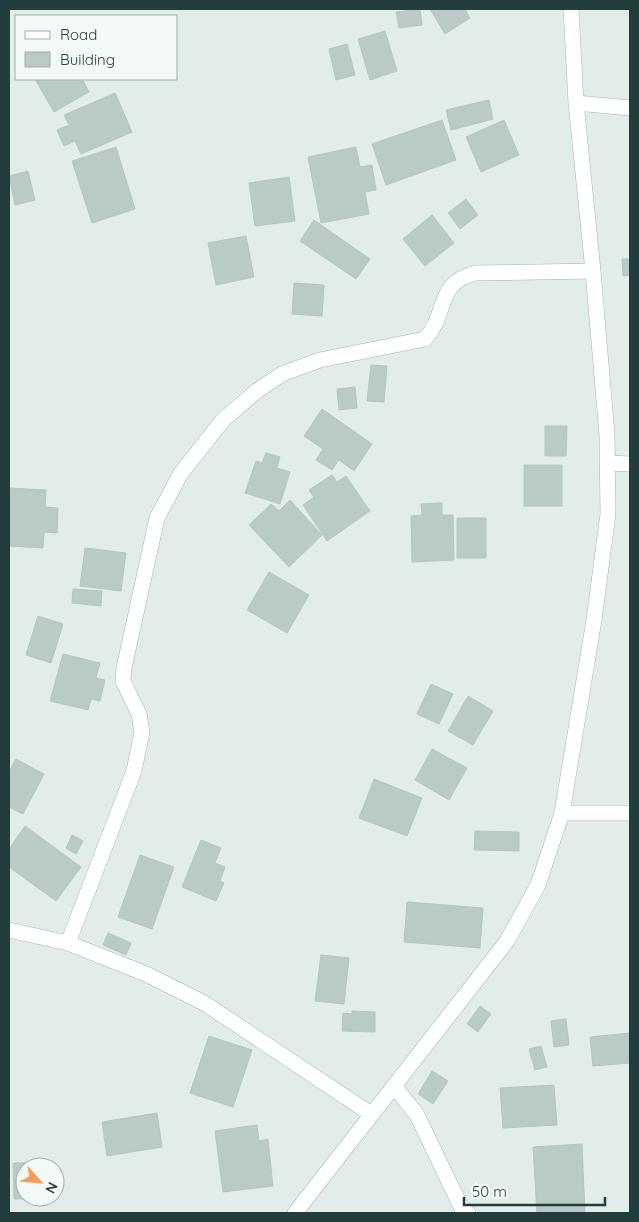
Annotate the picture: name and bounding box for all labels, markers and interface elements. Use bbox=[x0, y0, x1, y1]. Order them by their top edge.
legend bbox=[15, 15, 178, 80]
text: Road bbox=[60, 25, 97, 44]
text: Building bbox=[60, 50, 115, 69]
north arrow bbox=[15, 1157, 65, 1207]
scale bar bbox=[464, 1174, 605, 1206]
text: N bbox=[41, 1179, 62, 1197]
text: 50 m bbox=[472, 1182, 507, 1201]

